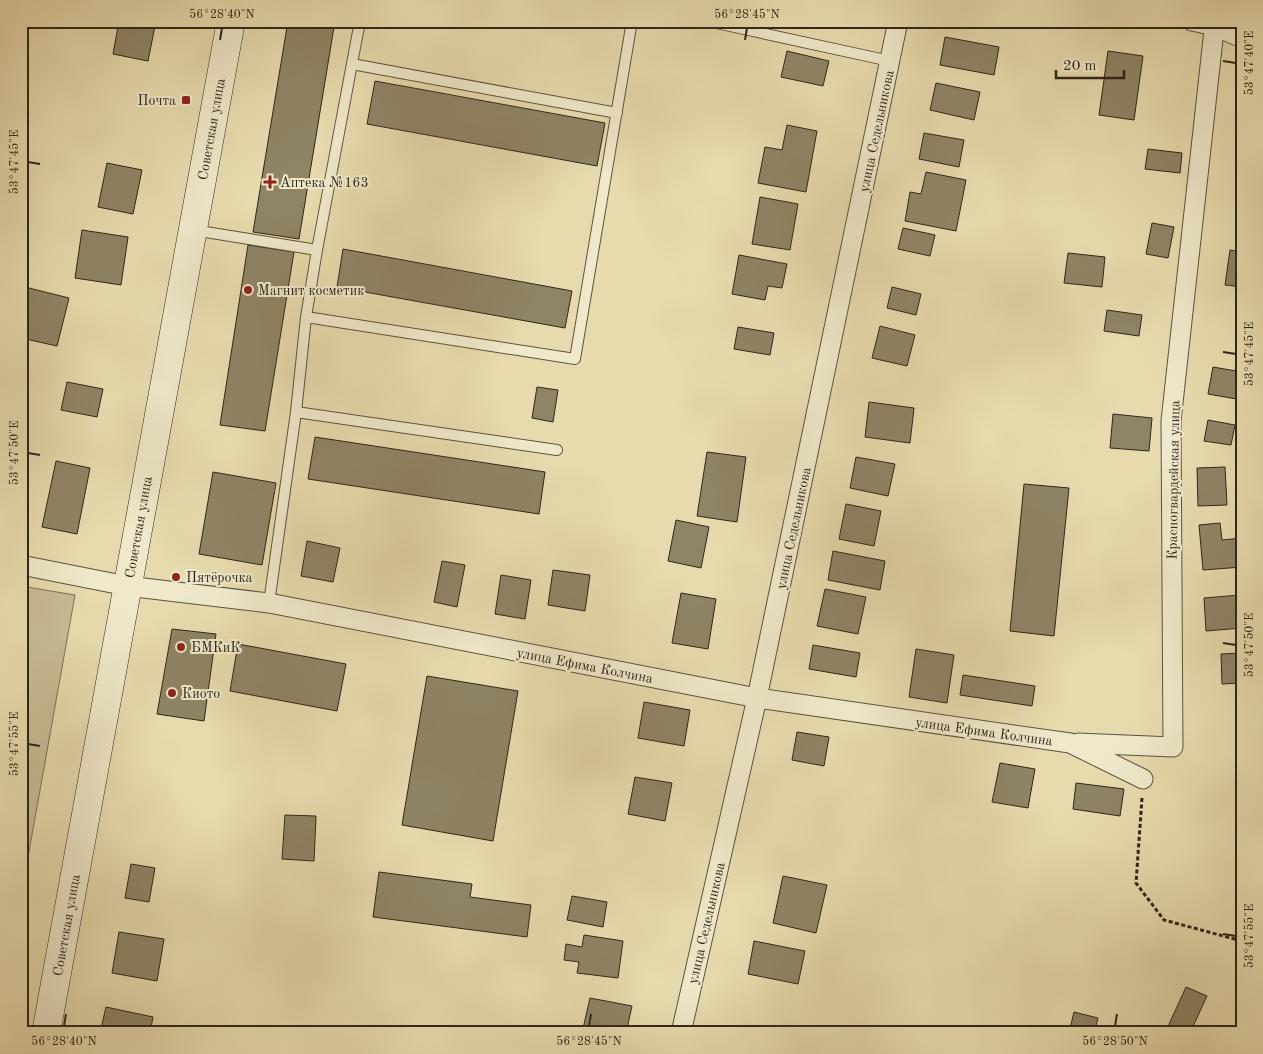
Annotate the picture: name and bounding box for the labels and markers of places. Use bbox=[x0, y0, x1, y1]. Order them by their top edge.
place label: Почта bbox=[138, 94, 176, 108]
marker: Почта bbox=[180, 94, 192, 106]
marker: Аптека №163 bbox=[264, 176, 276, 188]
place label: Аптека №163 bbox=[280, 176, 369, 190]
marker: Магнит косметик bbox=[242, 284, 254, 296]
place label: Магнит косметик bbox=[258, 284, 364, 298]
marker: Пятёрочка bbox=[170, 571, 182, 583]
place label: Пятёрочка bbox=[186, 571, 253, 585]
marker: БМКиК bbox=[175, 641, 187, 653]
place label: БМКиК bbox=[191, 641, 241, 655]
marker: Киото bbox=[166, 687, 178, 699]
place label: Киото bbox=[182, 687, 220, 701]

